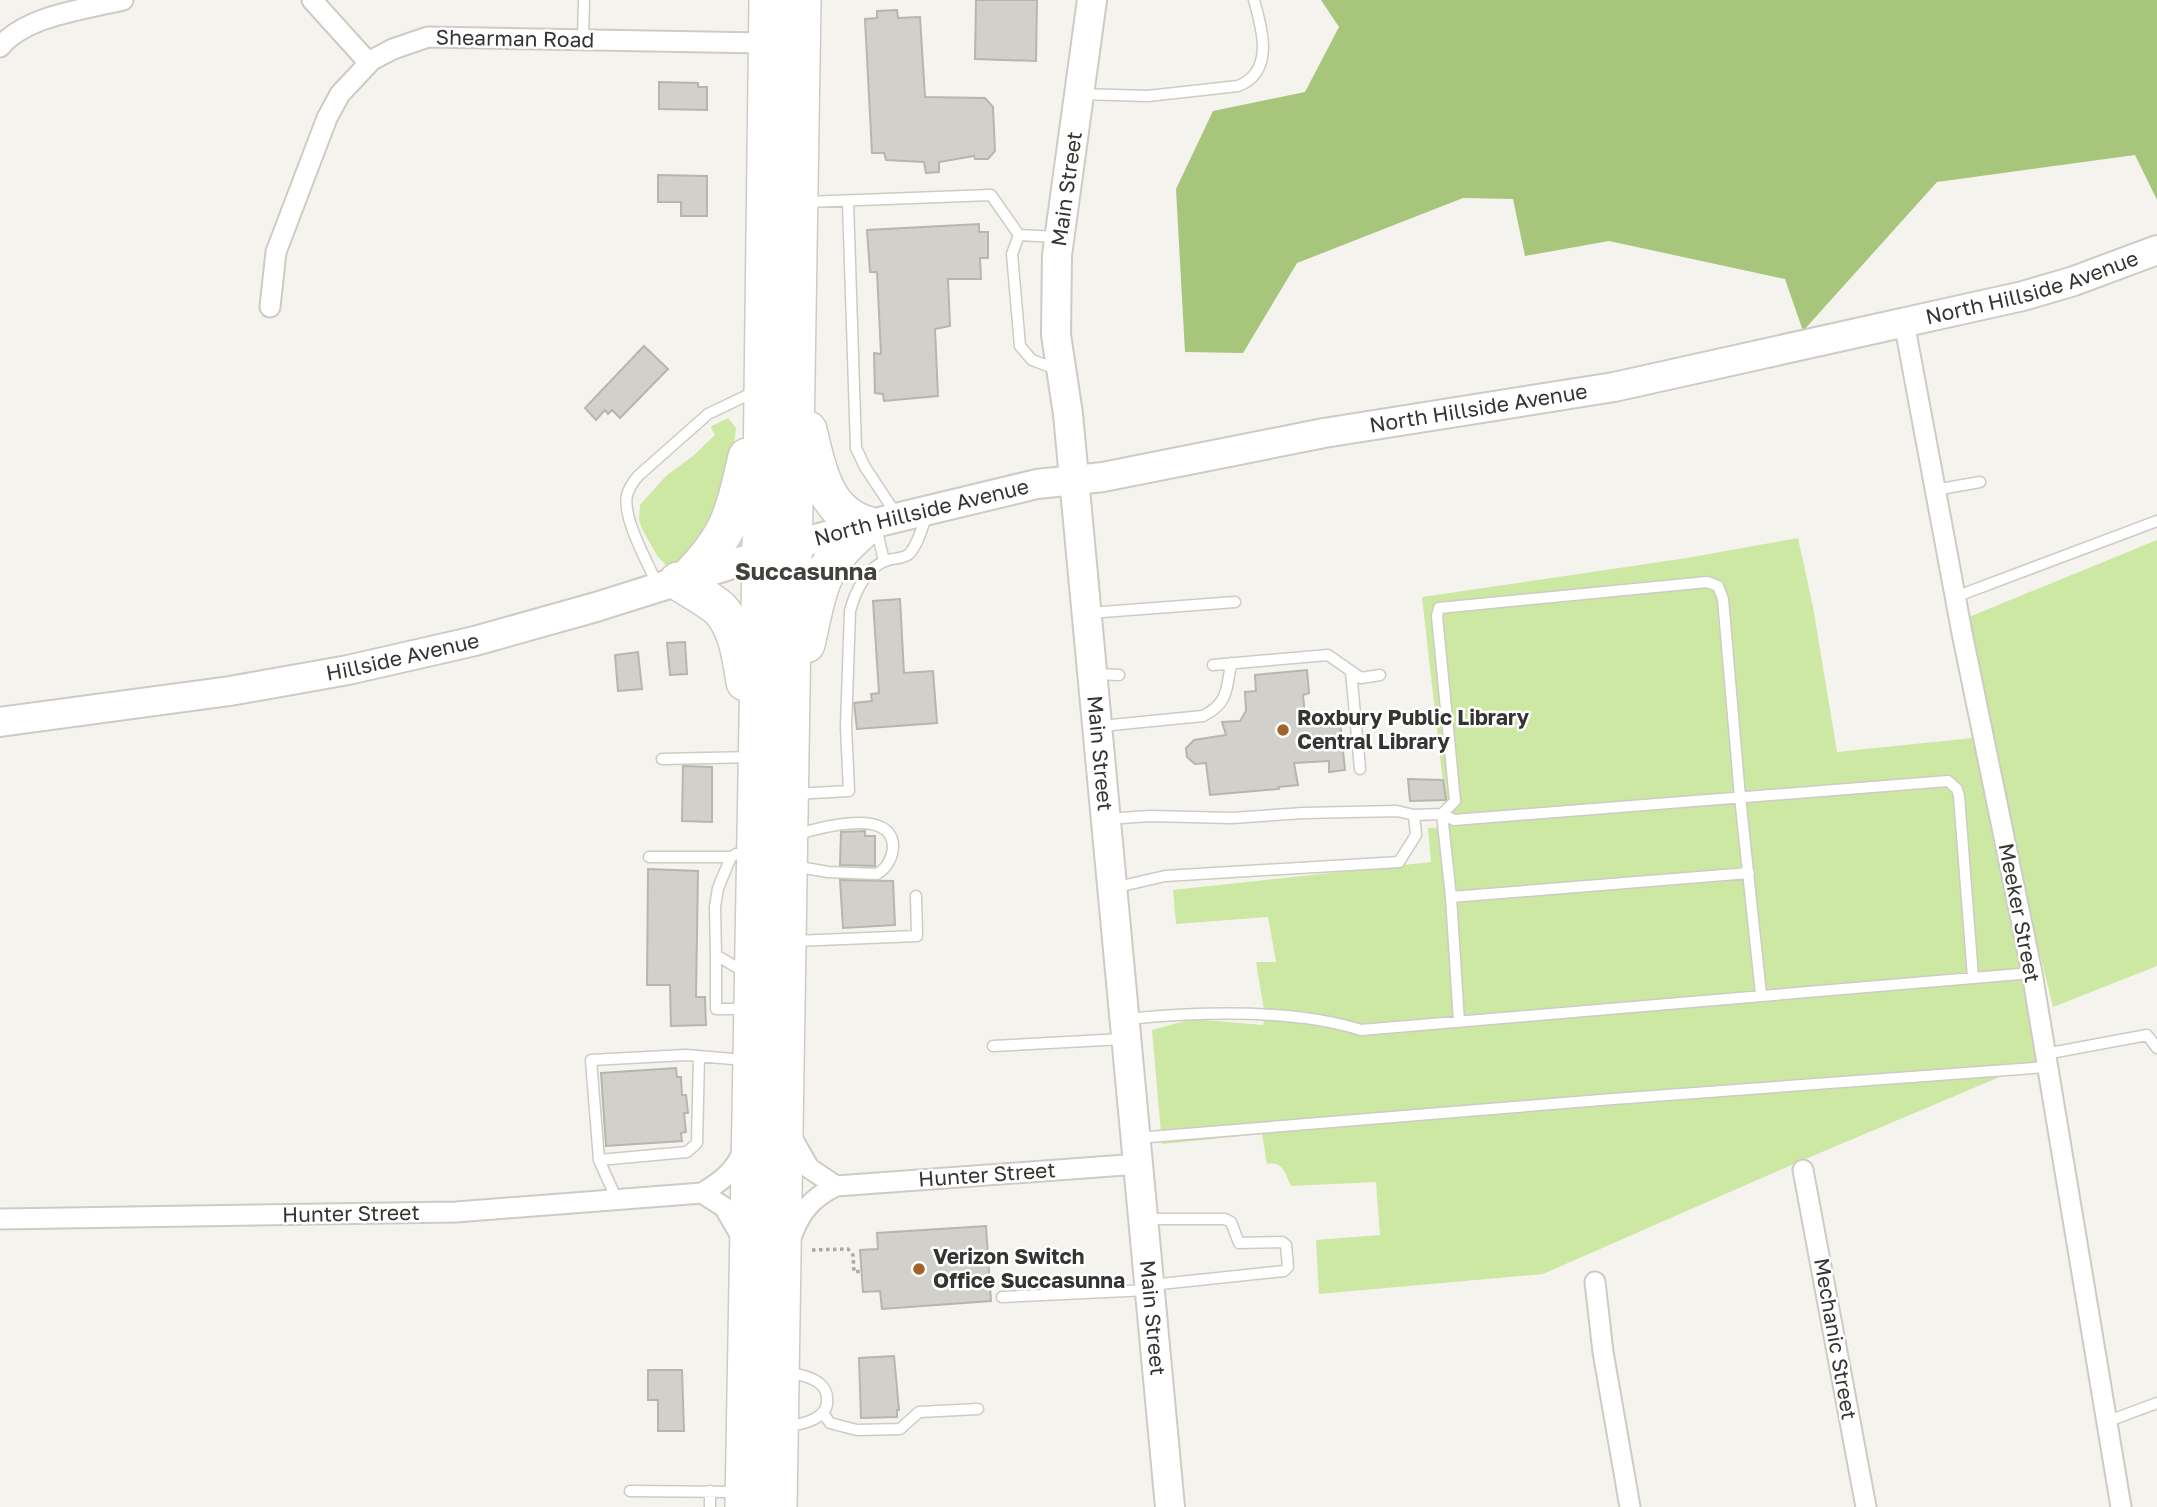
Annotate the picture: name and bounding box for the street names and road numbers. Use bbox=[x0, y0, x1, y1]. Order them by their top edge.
street label: Shearman Road bbox=[435, 24, 595, 52]
street label: Main Street bbox=[1045, 130, 1087, 248]
street label: North Hillside Avenue bbox=[1923, 244, 2142, 329]
street label: North Hillside Avenue bbox=[1367, 377, 1589, 438]
street label: North Hillside Avenue bbox=[811, 472, 1031, 551]
street label: Hillside Avenue bbox=[324, 626, 482, 686]
street label: Main Street bbox=[1082, 694, 1119, 812]
street label: Meeker Street bbox=[1994, 841, 2046, 985]
street label: Hunter Street bbox=[917, 1156, 1056, 1192]
street label: Hunter Street bbox=[282, 1199, 420, 1227]
street label: Mechanic Street bbox=[1809, 1256, 1863, 1422]
street label: Main Street bbox=[1135, 1259, 1172, 1377]

